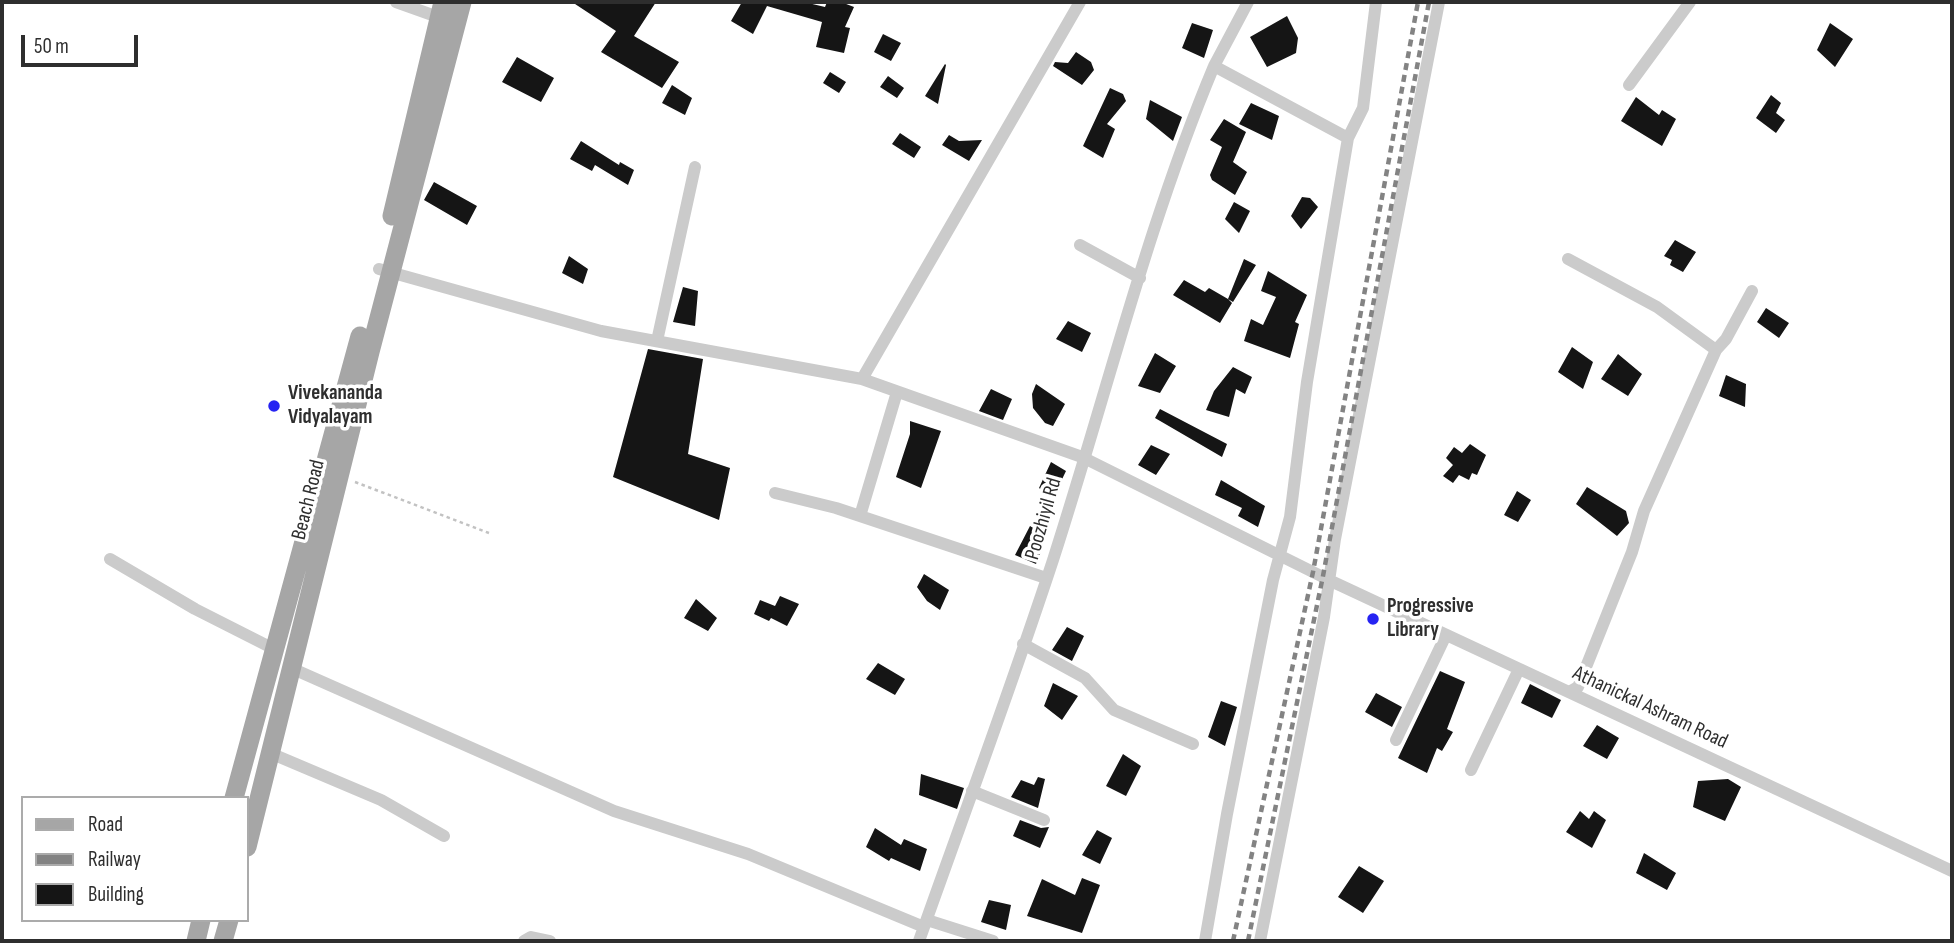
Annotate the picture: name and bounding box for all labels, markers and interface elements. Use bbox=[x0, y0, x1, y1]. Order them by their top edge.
scale bar bbox=[24, 21, 142, 65]
text: 50 m bbox=[34, 34, 69, 59]
place label: Vivekananda Vidyalayam bbox=[288, 381, 383, 431]
marker: Vivekananda Vidyalayam bbox=[266, 398, 282, 414]
street label: Beach Road bbox=[287, 457, 331, 543]
street label: Poozhiyil Rd bbox=[1020, 475, 1068, 563]
place label: Progressive Library bbox=[1387, 594, 1474, 644]
marker: Progressive Library bbox=[1365, 611, 1381, 627]
street label: Athanickal Ashram Road bbox=[1568, 661, 1732, 755]
legend bbox=[21, 796, 248, 922]
text: Road bbox=[88, 812, 123, 837]
text: Railway bbox=[88, 847, 141, 872]
text: Building bbox=[88, 882, 144, 907]

